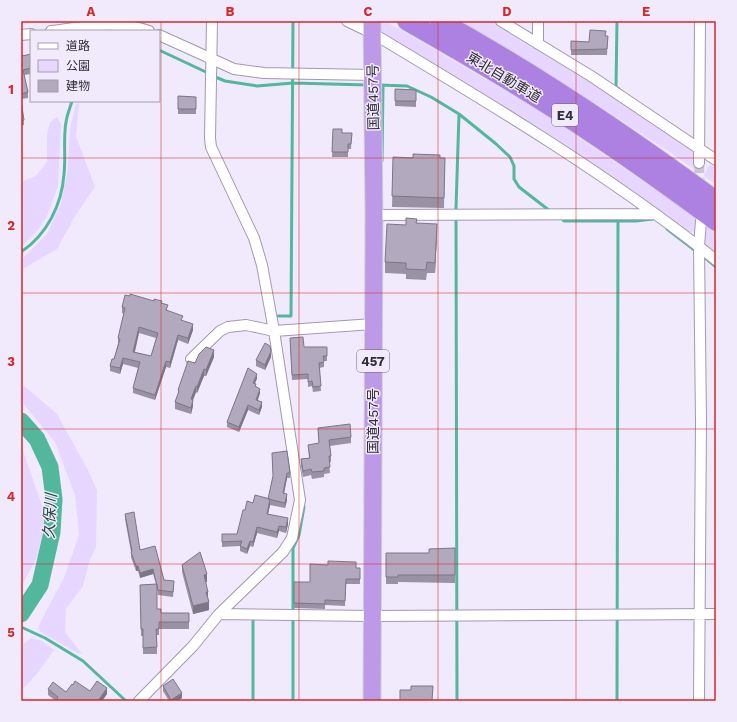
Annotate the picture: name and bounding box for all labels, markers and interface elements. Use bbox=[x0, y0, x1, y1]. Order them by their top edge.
text: A bbox=[87, 4, 96, 19]
text: B bbox=[226, 4, 235, 19]
text: C bbox=[364, 4, 373, 19]
text: D bbox=[502, 4, 512, 19]
text: E bbox=[642, 4, 650, 19]
legend bbox=[30, 30, 160, 102]
text: 道路 bbox=[66, 39, 90, 53]
street label: 東北自動車道 bbox=[464, 49, 544, 105]
text: 公園 bbox=[66, 59, 90, 73]
street label: 国道457号 bbox=[364, 64, 382, 130]
text: 建物 bbox=[66, 79, 90, 93]
text: 1 bbox=[8, 82, 14, 97]
road number: E4 bbox=[552, 104, 578, 126]
text: 2 bbox=[7, 218, 15, 233]
road number: 457 bbox=[357, 350, 389, 372]
text: 3 bbox=[7, 354, 15, 369]
street label: 国道457号 bbox=[365, 388, 381, 454]
text: 4 bbox=[7, 489, 16, 504]
water label: 久保川 bbox=[40, 491, 60, 539]
text: 5 bbox=[7, 625, 15, 640]

